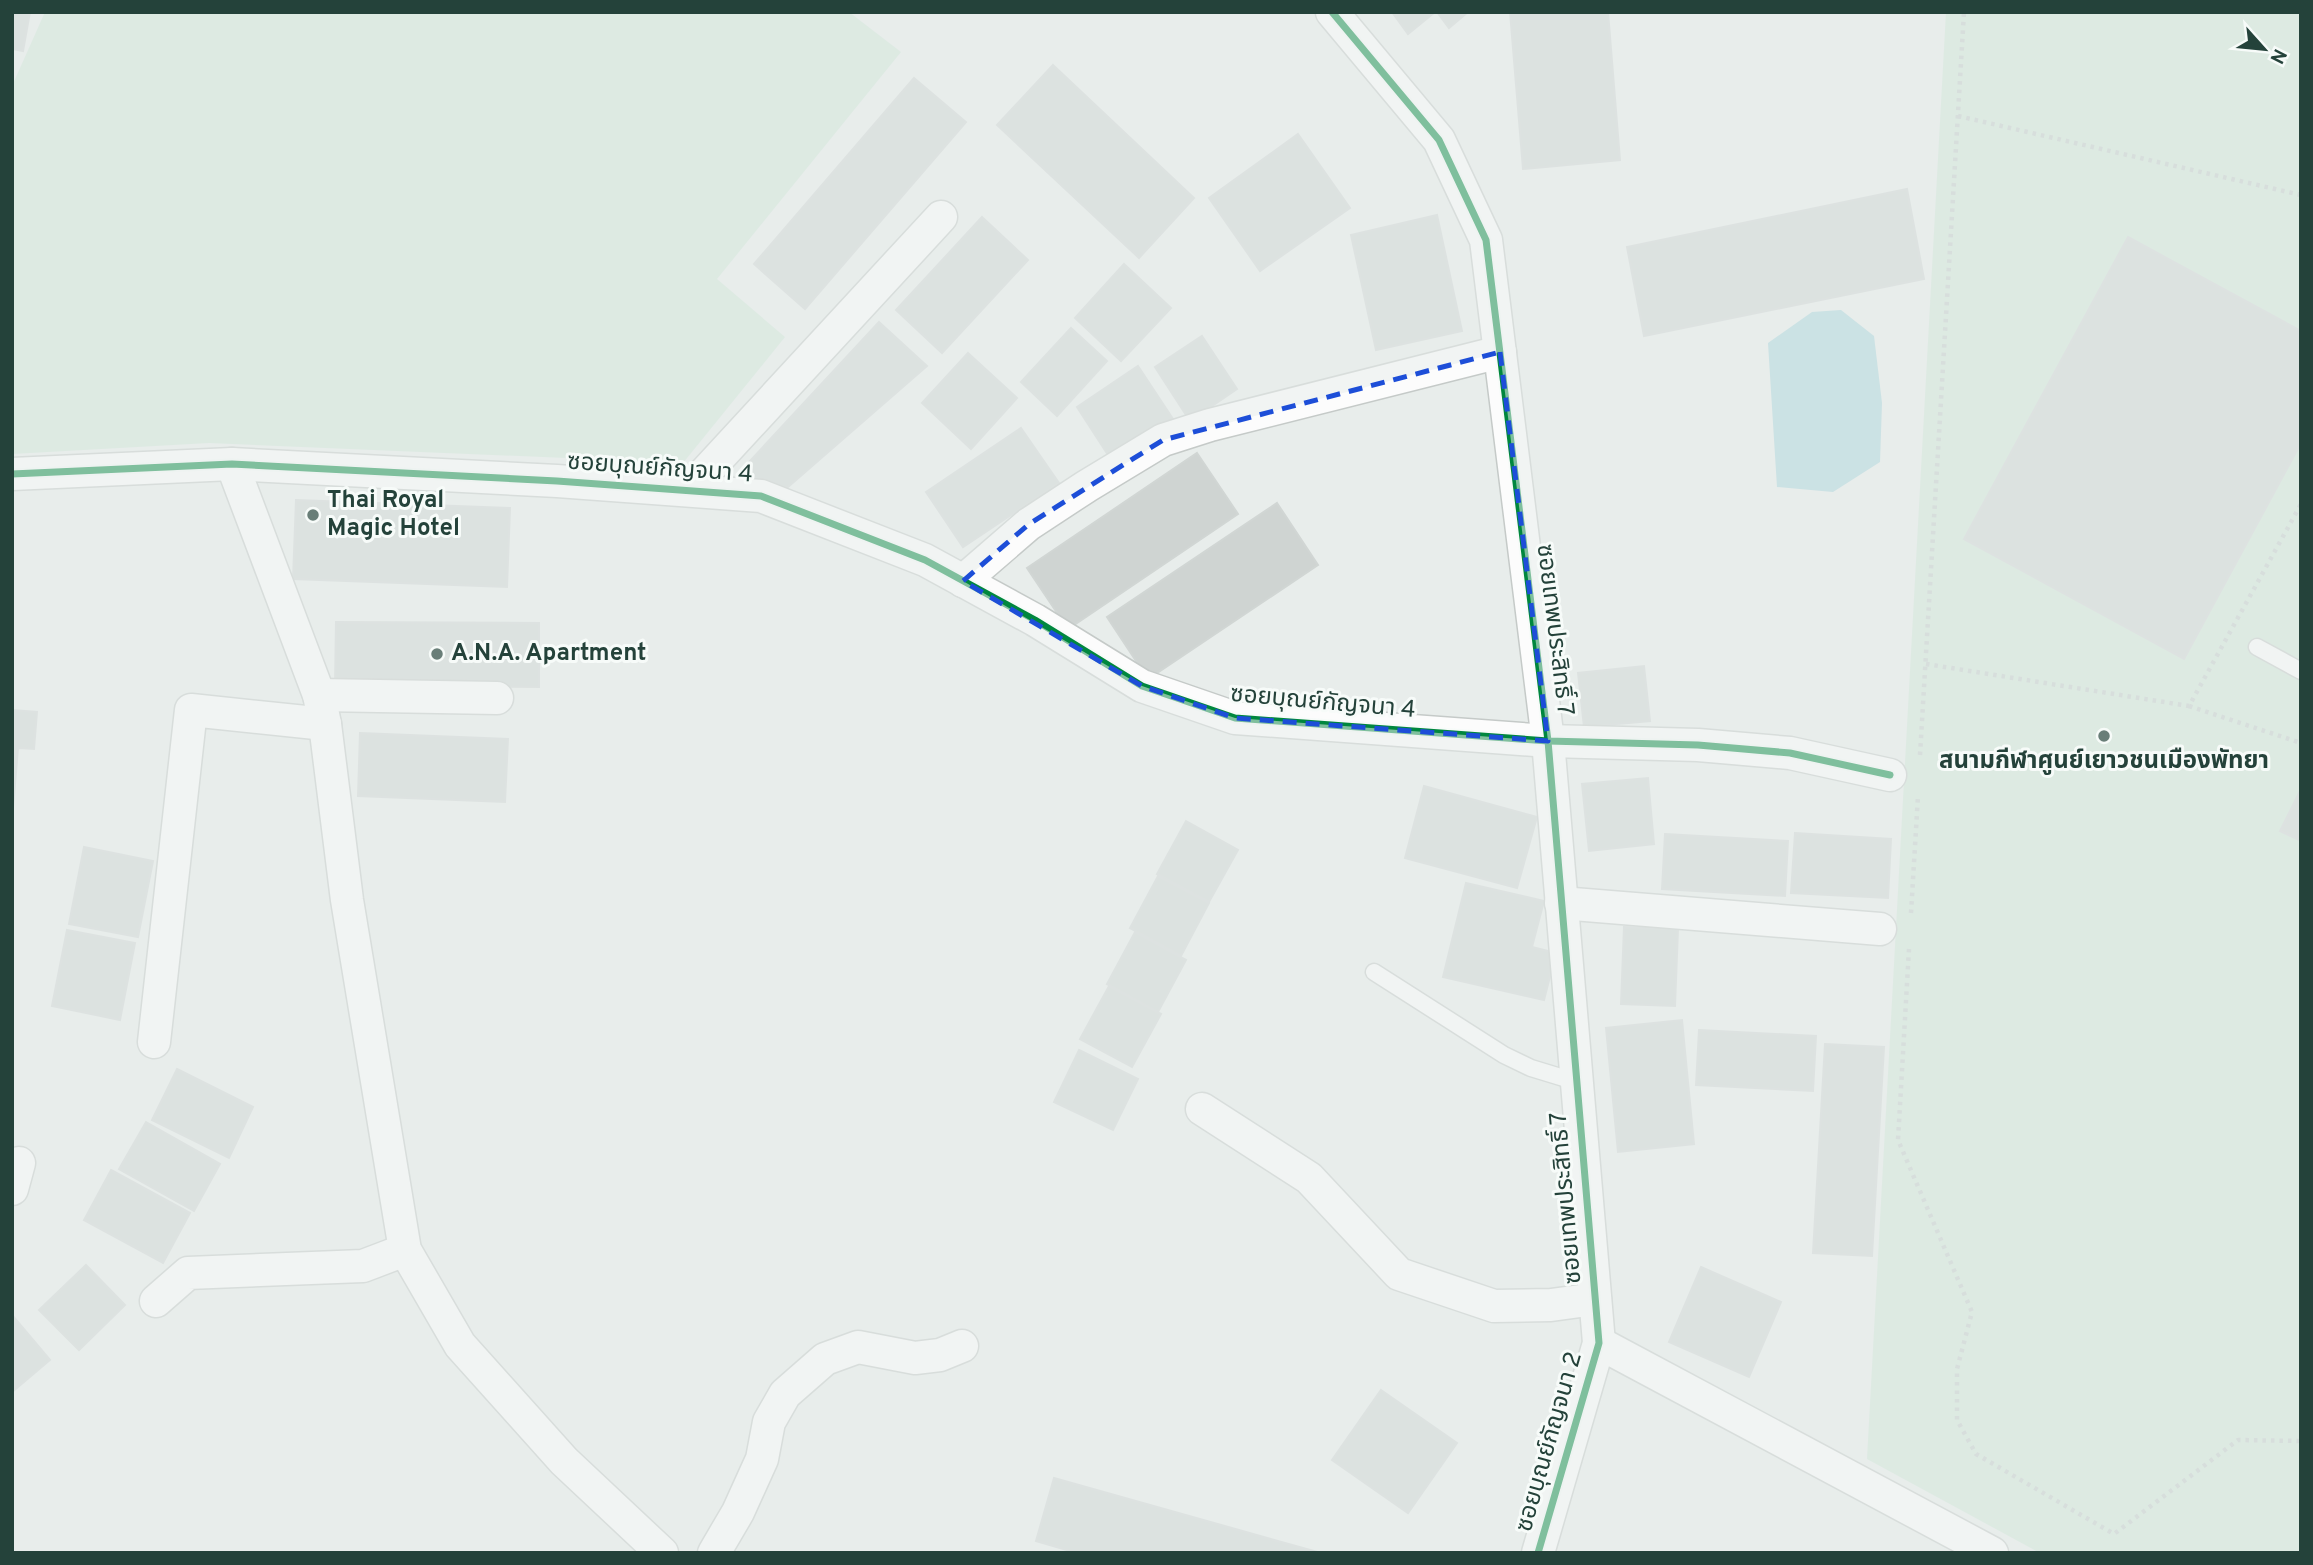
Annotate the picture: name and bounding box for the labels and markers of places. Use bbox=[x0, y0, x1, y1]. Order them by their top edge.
place label: Thai Royal Magic Hotel bbox=[327, 486, 460, 544]
marker: Thai Royal Magic Hotel bbox=[305, 507, 321, 523]
place label: A.N.A. Apartment bbox=[451, 639, 646, 669]
marker: A.N.A. Apartment bbox=[429, 646, 445, 662]
marker: สนามกีฬาศูนย์เยาวชนเมืองพัทยา bbox=[2096, 728, 2112, 744]
place label: สนามกีฬาศูนย์เยาวชนเมืองพัทยา bbox=[1939, 747, 2269, 777]

